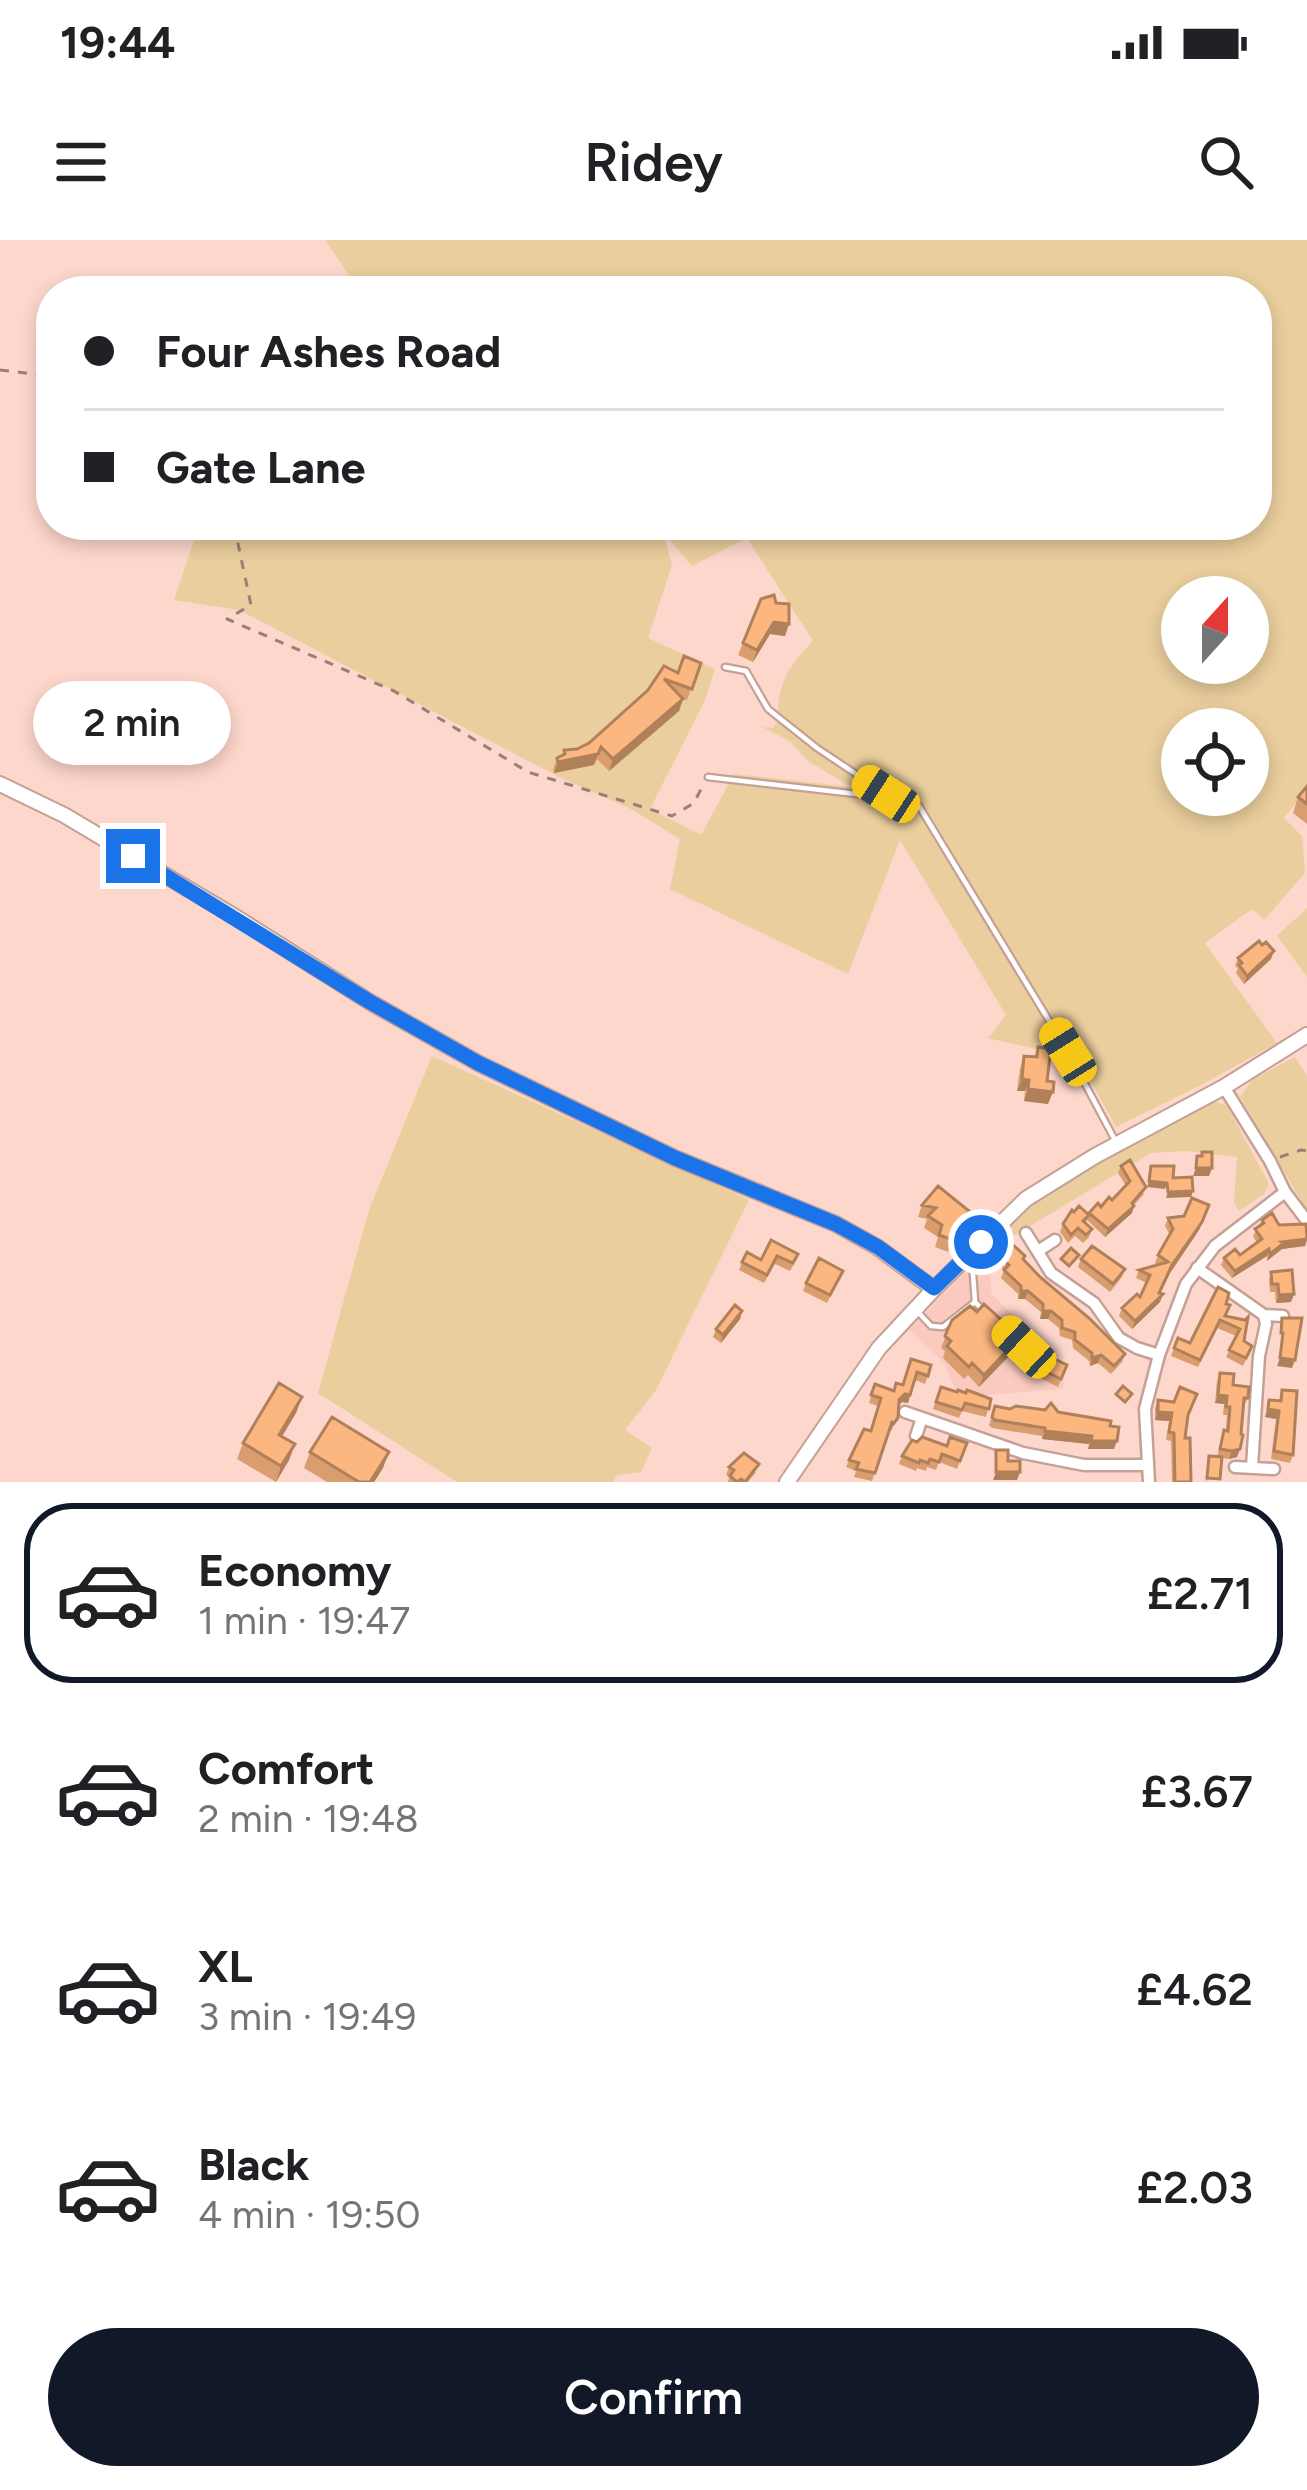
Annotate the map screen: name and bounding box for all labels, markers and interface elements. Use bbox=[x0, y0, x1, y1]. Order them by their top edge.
text: 19:44 bbox=[60, 15, 176, 69]
icon: menu bbox=[48, 129, 114, 195]
icon: search bbox=[1193, 129, 1259, 195]
text: Ridey bbox=[584, 130, 723, 195]
text: Four Ashes Road bbox=[156, 324, 501, 378]
text: Gate Lane bbox=[156, 440, 365, 494]
north arrow bbox=[1161, 576, 1269, 684]
map controls bbox=[1161, 576, 1269, 816]
callout: 2 min bbox=[34, 682, 232, 766]
text: 2 min bbox=[83, 699, 181, 746]
button: locate bbox=[1161, 708, 1269, 816]
car bbox=[846, 759, 926, 829]
route end bbox=[106, 829, 160, 883]
car bbox=[1034, 1012, 1102, 1092]
route start bbox=[954, 1215, 1008, 1269]
car bbox=[985, 1309, 1063, 1385]
icon: car bbox=[54, 1539, 162, 1647]
text: Economy bbox=[198, 1543, 391, 1597]
text: £2.71 bbox=[1147, 1566, 1253, 1620]
text: 1 min · 19:47 bbox=[198, 1597, 410, 1644]
icon: car bbox=[54, 1737, 162, 1845]
text: Comfort bbox=[198, 1741, 374, 1795]
text: £3.67 bbox=[1141, 1764, 1253, 1818]
text: 2 min · 19:48 bbox=[198, 1795, 419, 1842]
icon: car bbox=[54, 1935, 162, 2043]
text: XL bbox=[198, 1939, 253, 1993]
text: £4.62 bbox=[1136, 1962, 1253, 2016]
text: 3 min · 19:49 bbox=[198, 1993, 416, 2040]
icon: car bbox=[54, 2133, 162, 2241]
text: Black bbox=[198, 2137, 309, 2191]
text: £2.03 bbox=[1137, 2160, 1253, 2214]
text: 4 min · 19:50 bbox=[198, 2191, 421, 2238]
button: Confirm bbox=[48, 2328, 1259, 2466]

